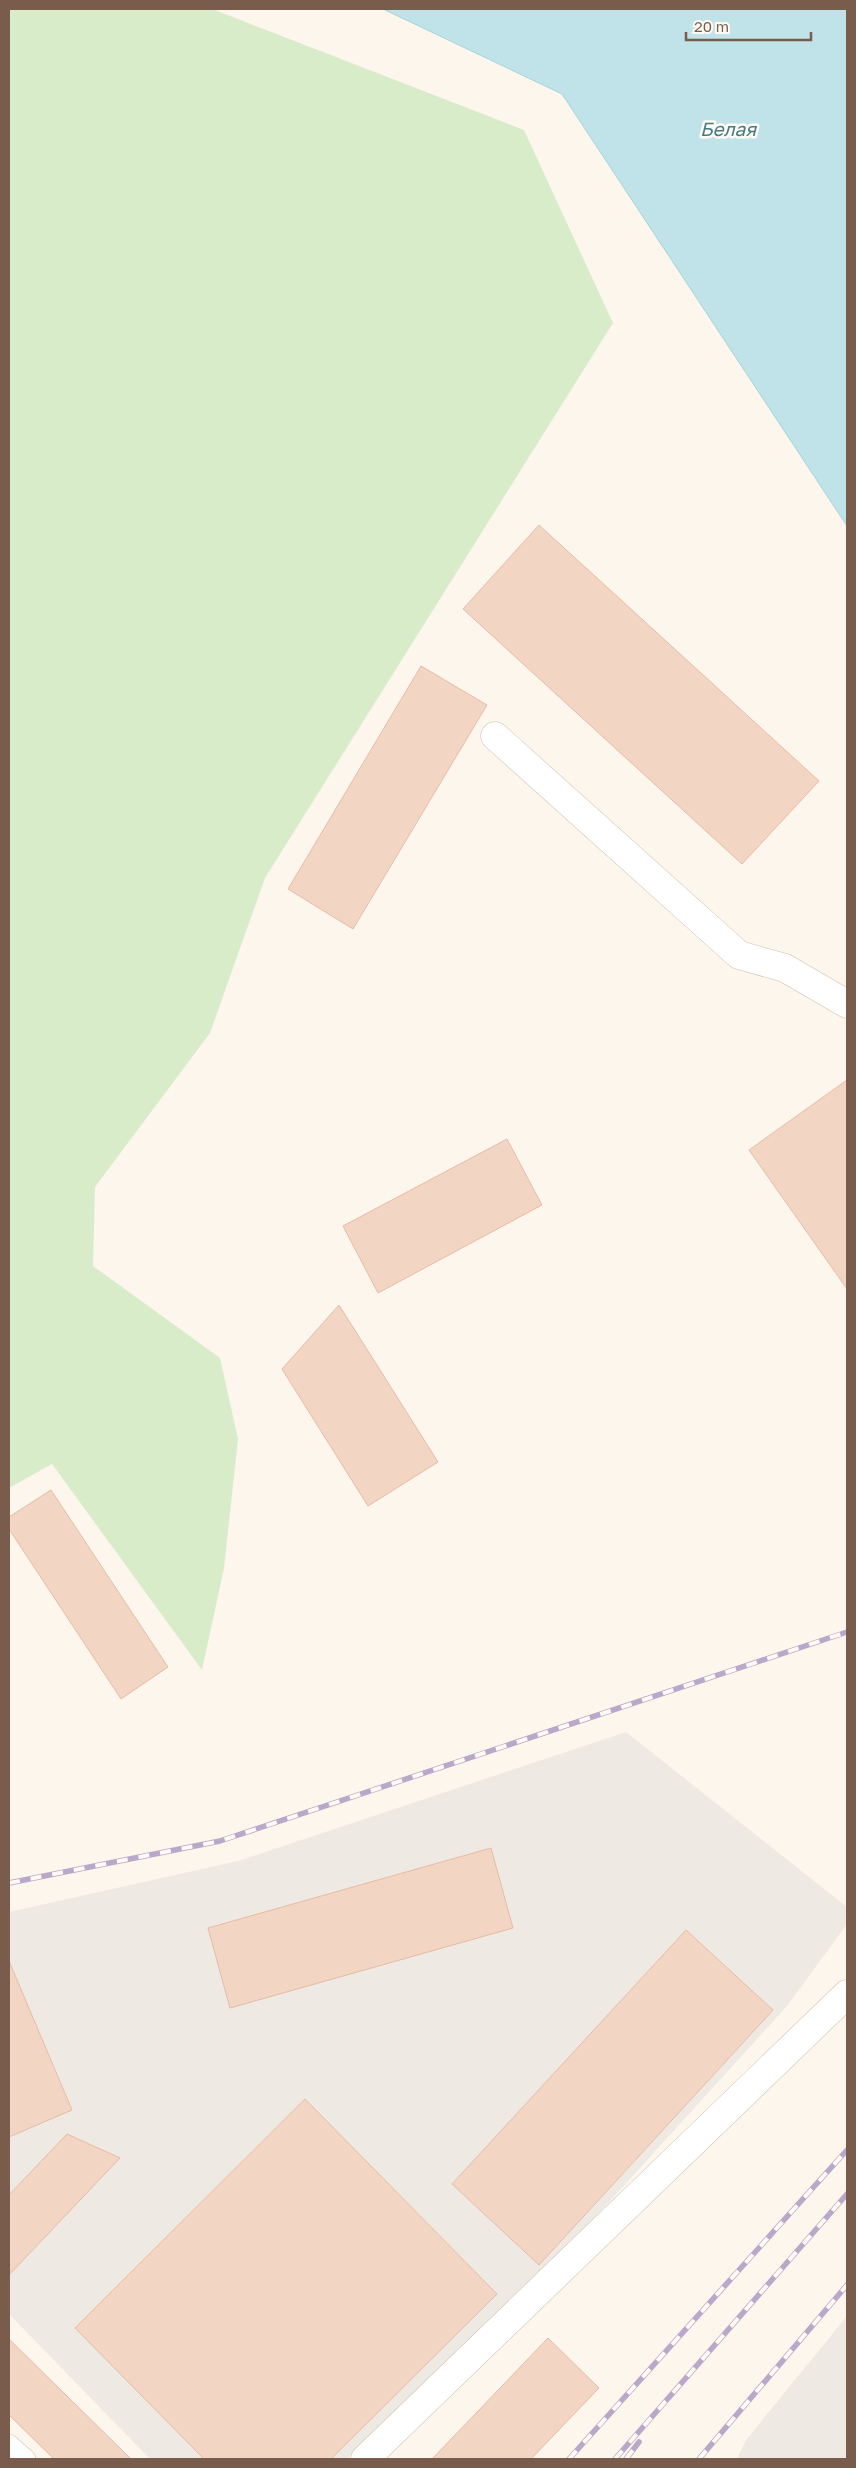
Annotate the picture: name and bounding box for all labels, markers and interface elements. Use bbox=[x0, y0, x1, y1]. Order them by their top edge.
scale bar bbox=[686, 10, 811, 42]
text: 20 m bbox=[694, 17, 729, 35]
water label: Белая bbox=[700, 117, 757, 140]

